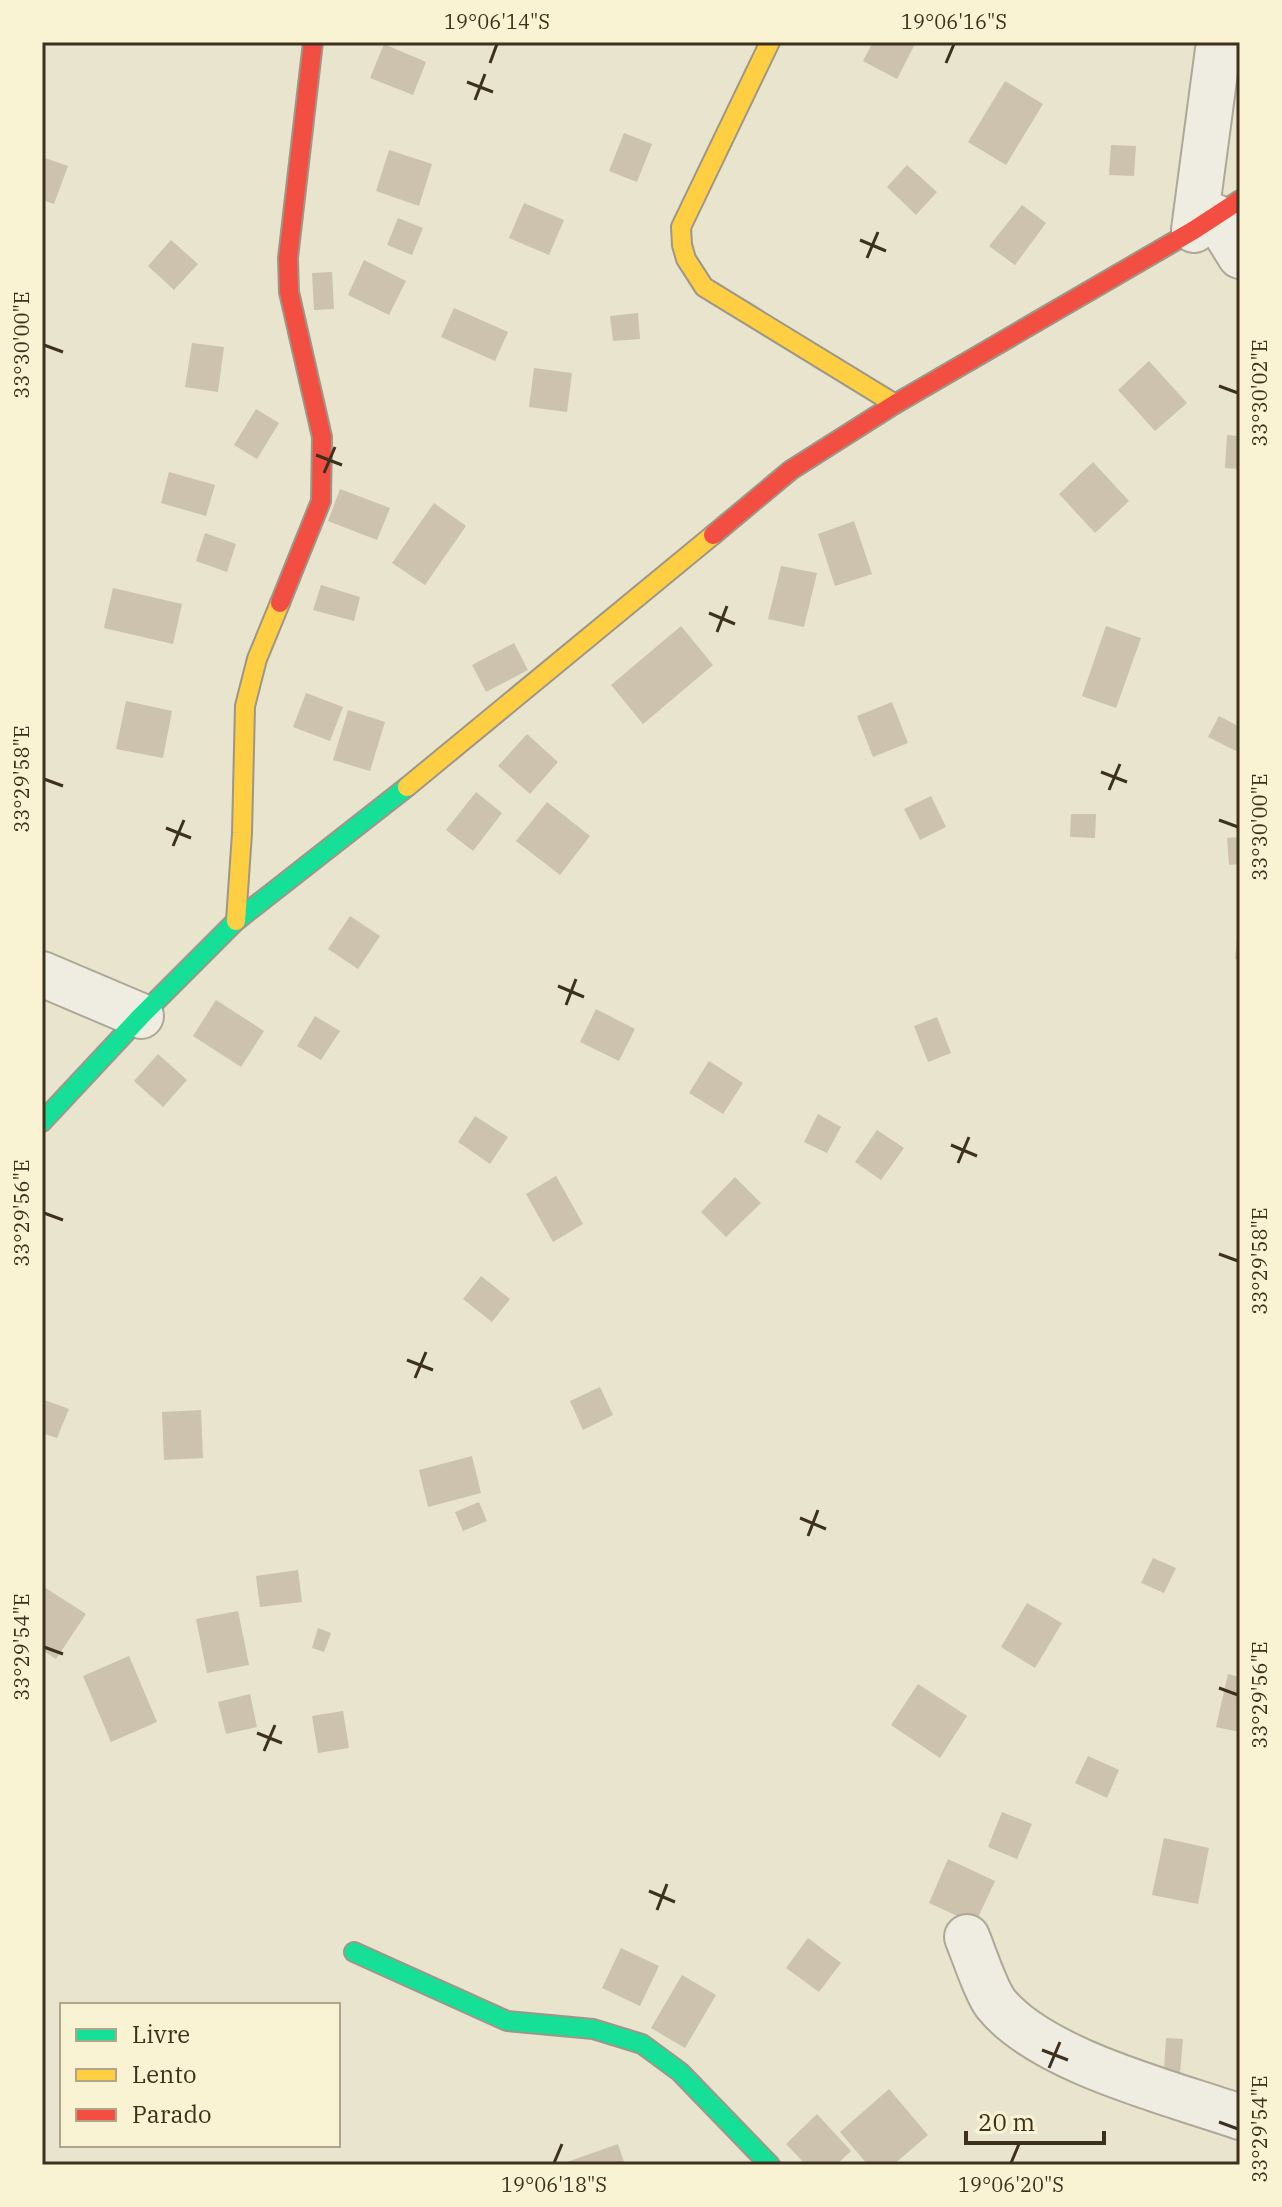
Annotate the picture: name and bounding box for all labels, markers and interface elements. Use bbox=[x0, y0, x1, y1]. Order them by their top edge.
text: 19°06'14"S bbox=[444, 8, 550, 35]
text: 19°06'16"S bbox=[901, 8, 1007, 35]
text: 33°30'00"E bbox=[8, 291, 35, 399]
text: 33°30'02"E bbox=[1246, 339, 1273, 447]
text: 33°29'58"E bbox=[8, 725, 35, 833]
text: 33°30'00"E bbox=[1246, 773, 1273, 881]
text: 33°29'56"E bbox=[8, 1159, 35, 1267]
text: 33°29'58"E bbox=[1246, 1207, 1273, 1315]
text: 33°29'54"E bbox=[8, 1593, 35, 1701]
text: 33°29'56"E bbox=[1246, 1641, 1273, 1749]
legend bbox=[60, 2003, 340, 2147]
text: Livre bbox=[132, 2018, 190, 2050]
text: Lento bbox=[132, 2058, 196, 2090]
text: 33°29'54"E bbox=[1246, 2075, 1273, 2183]
scale bar bbox=[966, 2095, 1104, 2145]
text: Parado bbox=[132, 2098, 212, 2130]
text: 20 m bbox=[978, 2106, 1035, 2138]
text: 19°06'18"S bbox=[501, 2171, 607, 2198]
text: 19°06'20"S bbox=[958, 2171, 1064, 2198]

